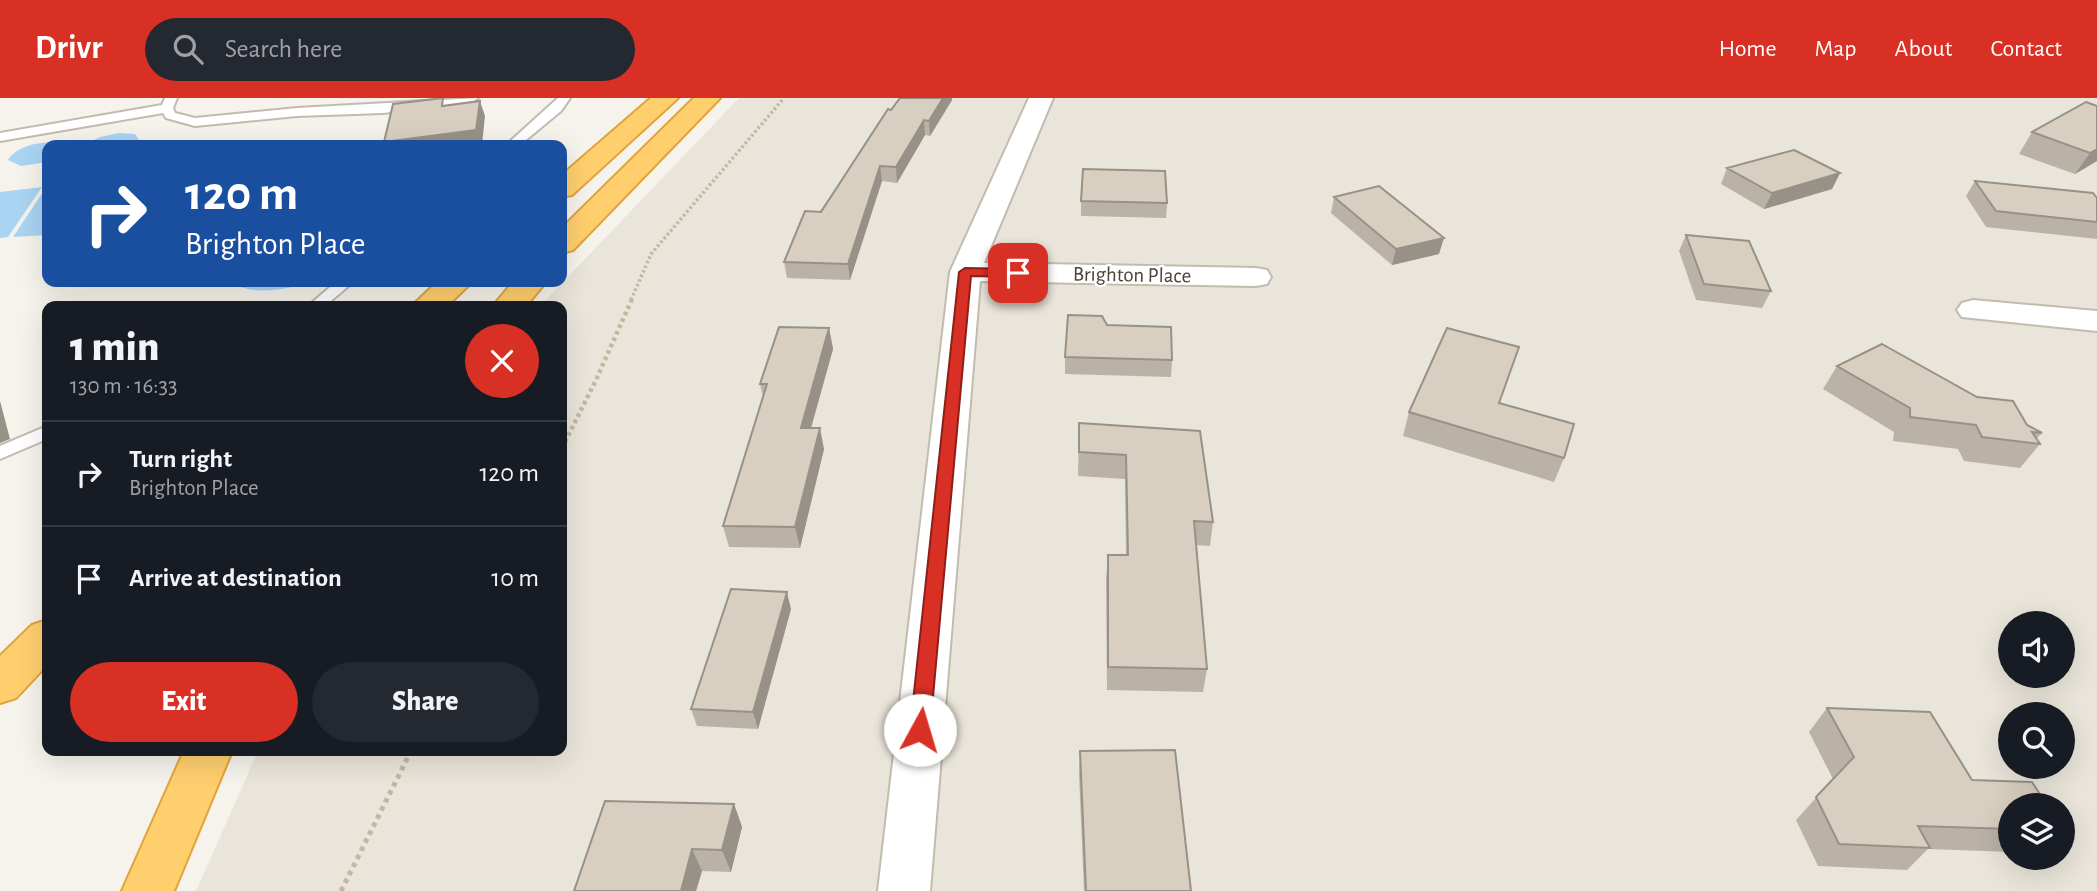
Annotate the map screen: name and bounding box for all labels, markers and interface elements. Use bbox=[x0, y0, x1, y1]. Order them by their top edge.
search box bbox=[145, 18, 635, 81]
icon: search bbox=[169, 30, 207, 68]
text: Drivr bbox=[35, 32, 103, 65]
text: Search here bbox=[225, 36, 342, 62]
text: Home bbox=[1719, 37, 1777, 61]
text: Map bbox=[1815, 37, 1857, 61]
text: About bbox=[1895, 37, 1952, 61]
text: Contact bbox=[1990, 37, 2062, 61]
icon: right bbox=[70, 168, 161, 259]
text: 120 m bbox=[185, 170, 298, 219]
text: Brighton Place bbox=[185, 228, 365, 260]
pin bbox=[988, 243, 1048, 303]
icon: arrive bbox=[999, 254, 1037, 292]
street label: Brighton Place bbox=[1073, 263, 1191, 287]
button: close bbox=[465, 324, 539, 398]
text: 1 min bbox=[70, 326, 159, 368]
text: 130 m · 16:33 bbox=[70, 375, 178, 398]
text: Turn right bbox=[129, 446, 232, 472]
icon: right bbox=[70, 455, 108, 493]
text: 120 m bbox=[479, 460, 539, 486]
text: Brighton Place bbox=[129, 477, 259, 500]
icon: arrive bbox=[70, 560, 108, 598]
text: Arrive at destination bbox=[129, 565, 342, 591]
text: 10 m bbox=[491, 565, 539, 591]
map controls bbox=[1998, 611, 2075, 870]
button: sound bbox=[1998, 611, 2075, 688]
button: Exit bbox=[70, 662, 298, 742]
button: Share bbox=[312, 662, 539, 742]
position arrow bbox=[883, 693, 957, 767]
button: search bbox=[1998, 702, 2075, 779]
button: layers bbox=[1998, 793, 2075, 870]

